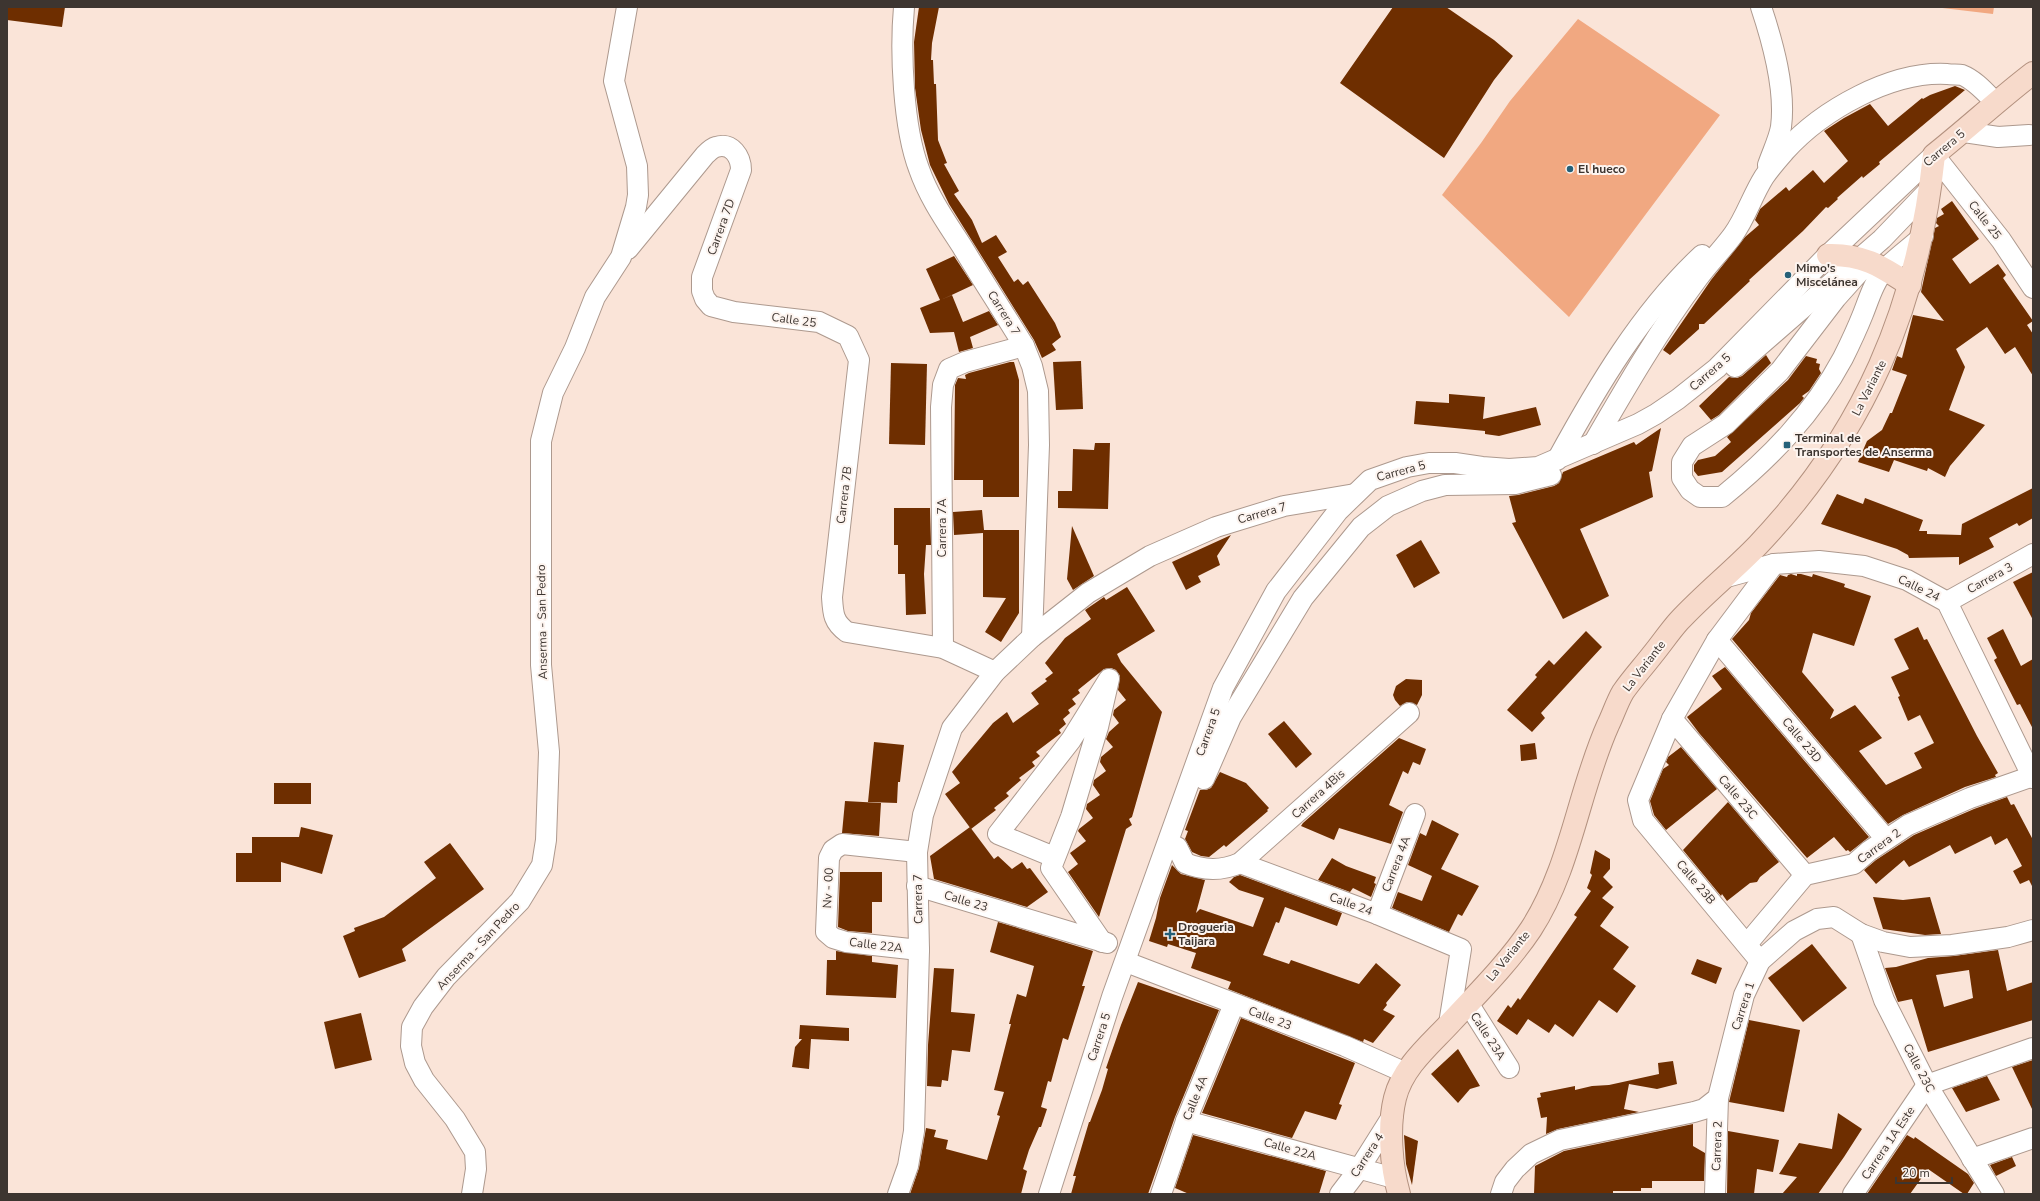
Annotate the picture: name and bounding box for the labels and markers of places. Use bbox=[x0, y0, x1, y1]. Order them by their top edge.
place label: El hueco bbox=[1578, 161, 1625, 177]
marker: El hueco bbox=[1565, 164, 1575, 174]
place label: Mimo's Miscelánea bbox=[1796, 260, 1858, 290]
marker: Mimo's Miscelánea bbox=[1783, 270, 1793, 280]
place label: Terminal de Transportes de Anserma bbox=[1795, 430, 1932, 460]
marker: Terminal de Transportes de Anserma bbox=[1782, 440, 1792, 450]
place label: Drogueria Taijara bbox=[1178, 919, 1234, 949]
marker: Drogueria Taijara bbox=[1165, 929, 1175, 939]

